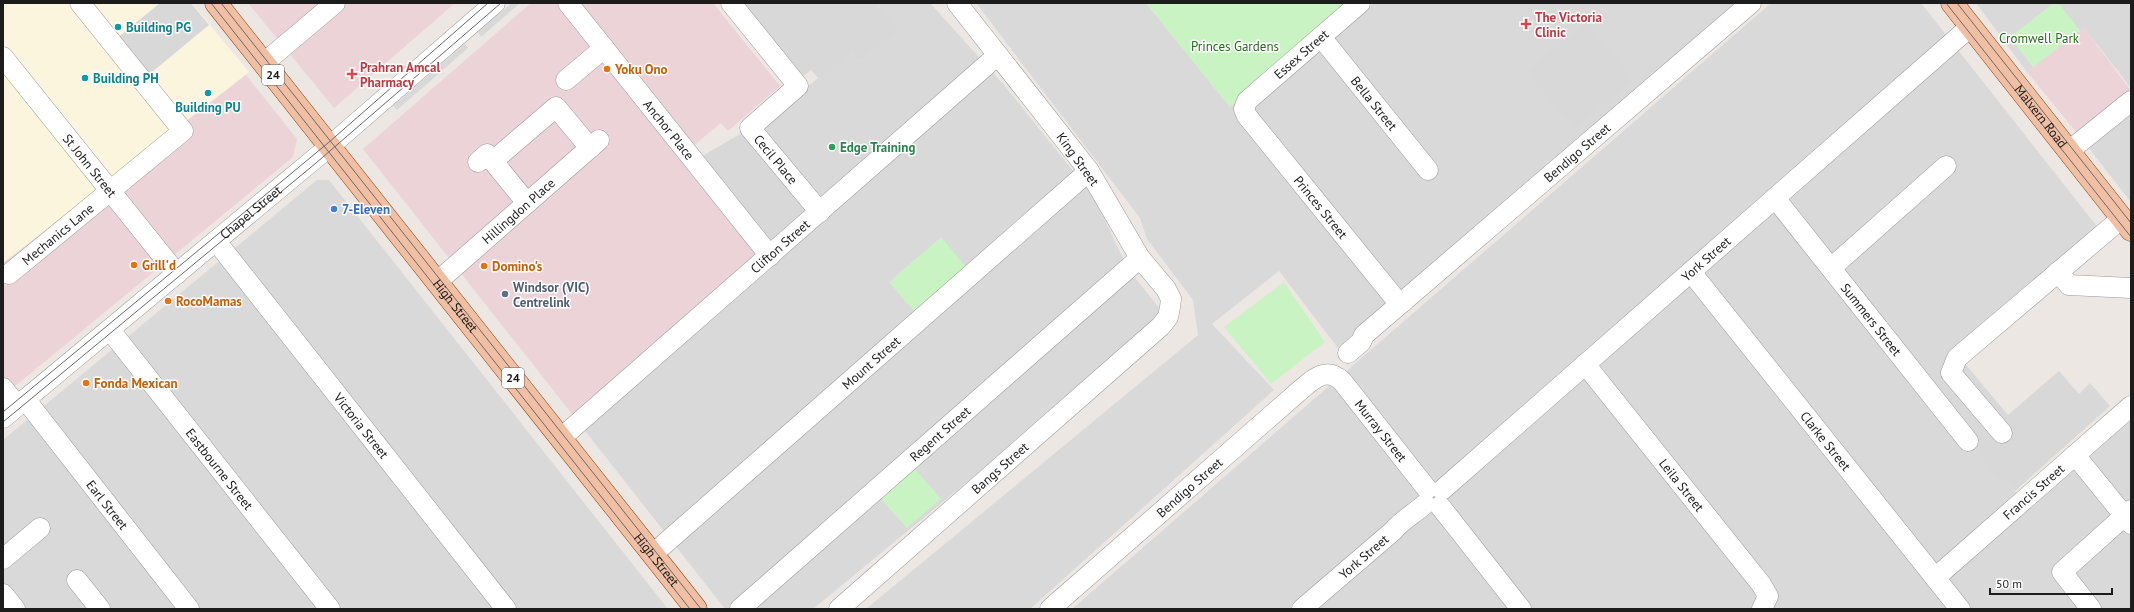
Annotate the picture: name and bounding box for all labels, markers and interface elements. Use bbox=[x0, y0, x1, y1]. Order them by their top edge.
place label: The Victoria Clinic bbox=[1535, 9, 1602, 41]
marker: The Victoria Clinic bbox=[1520, 18, 1532, 30]
place label: Building PG bbox=[126, 19, 191, 36]
marker: Building PG bbox=[113, 22, 123, 32]
street label: Essex Street bbox=[1270, 26, 1333, 83]
park label: Cromwell Park bbox=[1999, 30, 2080, 47]
park label: Princes Gardens bbox=[1191, 38, 1279, 55]
place label: Prahran Amcal Pharmacy bbox=[360, 59, 440, 91]
place label: Yoku Ono bbox=[614, 61, 668, 78]
marker: Yoku Ono bbox=[602, 64, 612, 74]
road number: 24 bbox=[262, 65, 284, 85]
marker: Prahran Amcal Pharmacy bbox=[347, 69, 357, 79]
place label: Building PH bbox=[93, 70, 159, 87]
marker: Building PH bbox=[80, 73, 90, 83]
street label: Bella Street bbox=[1347, 73, 1401, 135]
street label: Malvern Road bbox=[2011, 81, 2071, 151]
marker: Building PU bbox=[203, 88, 213, 98]
street label: Anchor Place bbox=[639, 96, 698, 163]
place label: Building PU bbox=[175, 99, 241, 116]
street label: Bendigo Street bbox=[1540, 119, 1614, 186]
street label: King Street bbox=[1052, 129, 1103, 190]
street label: St John Street bbox=[59, 131, 121, 201]
street label: Cecil Place bbox=[750, 131, 801, 188]
place label: Edge Training bbox=[840, 139, 915, 156]
marker: Edge Training bbox=[827, 142, 837, 152]
street label: Princes Street bbox=[1290, 172, 1351, 243]
street label: Hillingdon Place bbox=[478, 175, 559, 248]
street label: Chapel Street bbox=[217, 182, 286, 243]
street label: Mechanics Lane bbox=[18, 200, 98, 269]
place label: 7-Eleven bbox=[342, 201, 390, 218]
marker: 7-Eleven bbox=[329, 204, 339, 214]
street label: Clifton Street bbox=[747, 215, 814, 277]
street label: York Street bbox=[1678, 232, 1735, 285]
place label: Grill'd bbox=[142, 257, 176, 274]
place label: Domino's bbox=[492, 258, 543, 275]
marker: Grill'd bbox=[129, 260, 139, 270]
marker: Domino's bbox=[479, 261, 489, 271]
street label: High Street bbox=[429, 276, 482, 336]
place label: Windsor (VIC) Centrelink bbox=[513, 279, 589, 311]
street label: Summers Street bbox=[1837, 280, 1905, 360]
marker: Windsor (VIC) Centrelink bbox=[500, 289, 510, 299]
place label: RocoMamas bbox=[176, 293, 242, 310]
marker: RocoMamas bbox=[163, 296, 173, 306]
street label: Mount Street bbox=[838, 332, 905, 393]
road number: 24 bbox=[502, 368, 524, 388]
place label: Fonda Mexican bbox=[94, 375, 178, 392]
marker: Fonda Mexican bbox=[81, 378, 91, 388]
street label: Victoria Street bbox=[329, 389, 393, 463]
street label: Murray Street bbox=[1351, 396, 1411, 466]
street label: Regent Street bbox=[906, 402, 975, 465]
street label: Clarke Street bbox=[1796, 408, 1855, 475]
street label: Eastbourne Street bbox=[182, 425, 257, 514]
street label: Bangs Street bbox=[968, 438, 1033, 498]
street label: Bendigo Street bbox=[1153, 454, 1227, 521]
street label: Leila Street bbox=[1655, 455, 1708, 516]
street label: Francis Street bbox=[2000, 460, 2069, 524]
street label: Earl Street bbox=[82, 477, 132, 534]
street label: High Street bbox=[630, 530, 683, 590]
street label: York Street bbox=[1335, 530, 1393, 583]
scale bar bbox=[1990, 570, 2112, 596]
text: 50 m bbox=[1996, 576, 2022, 591]

